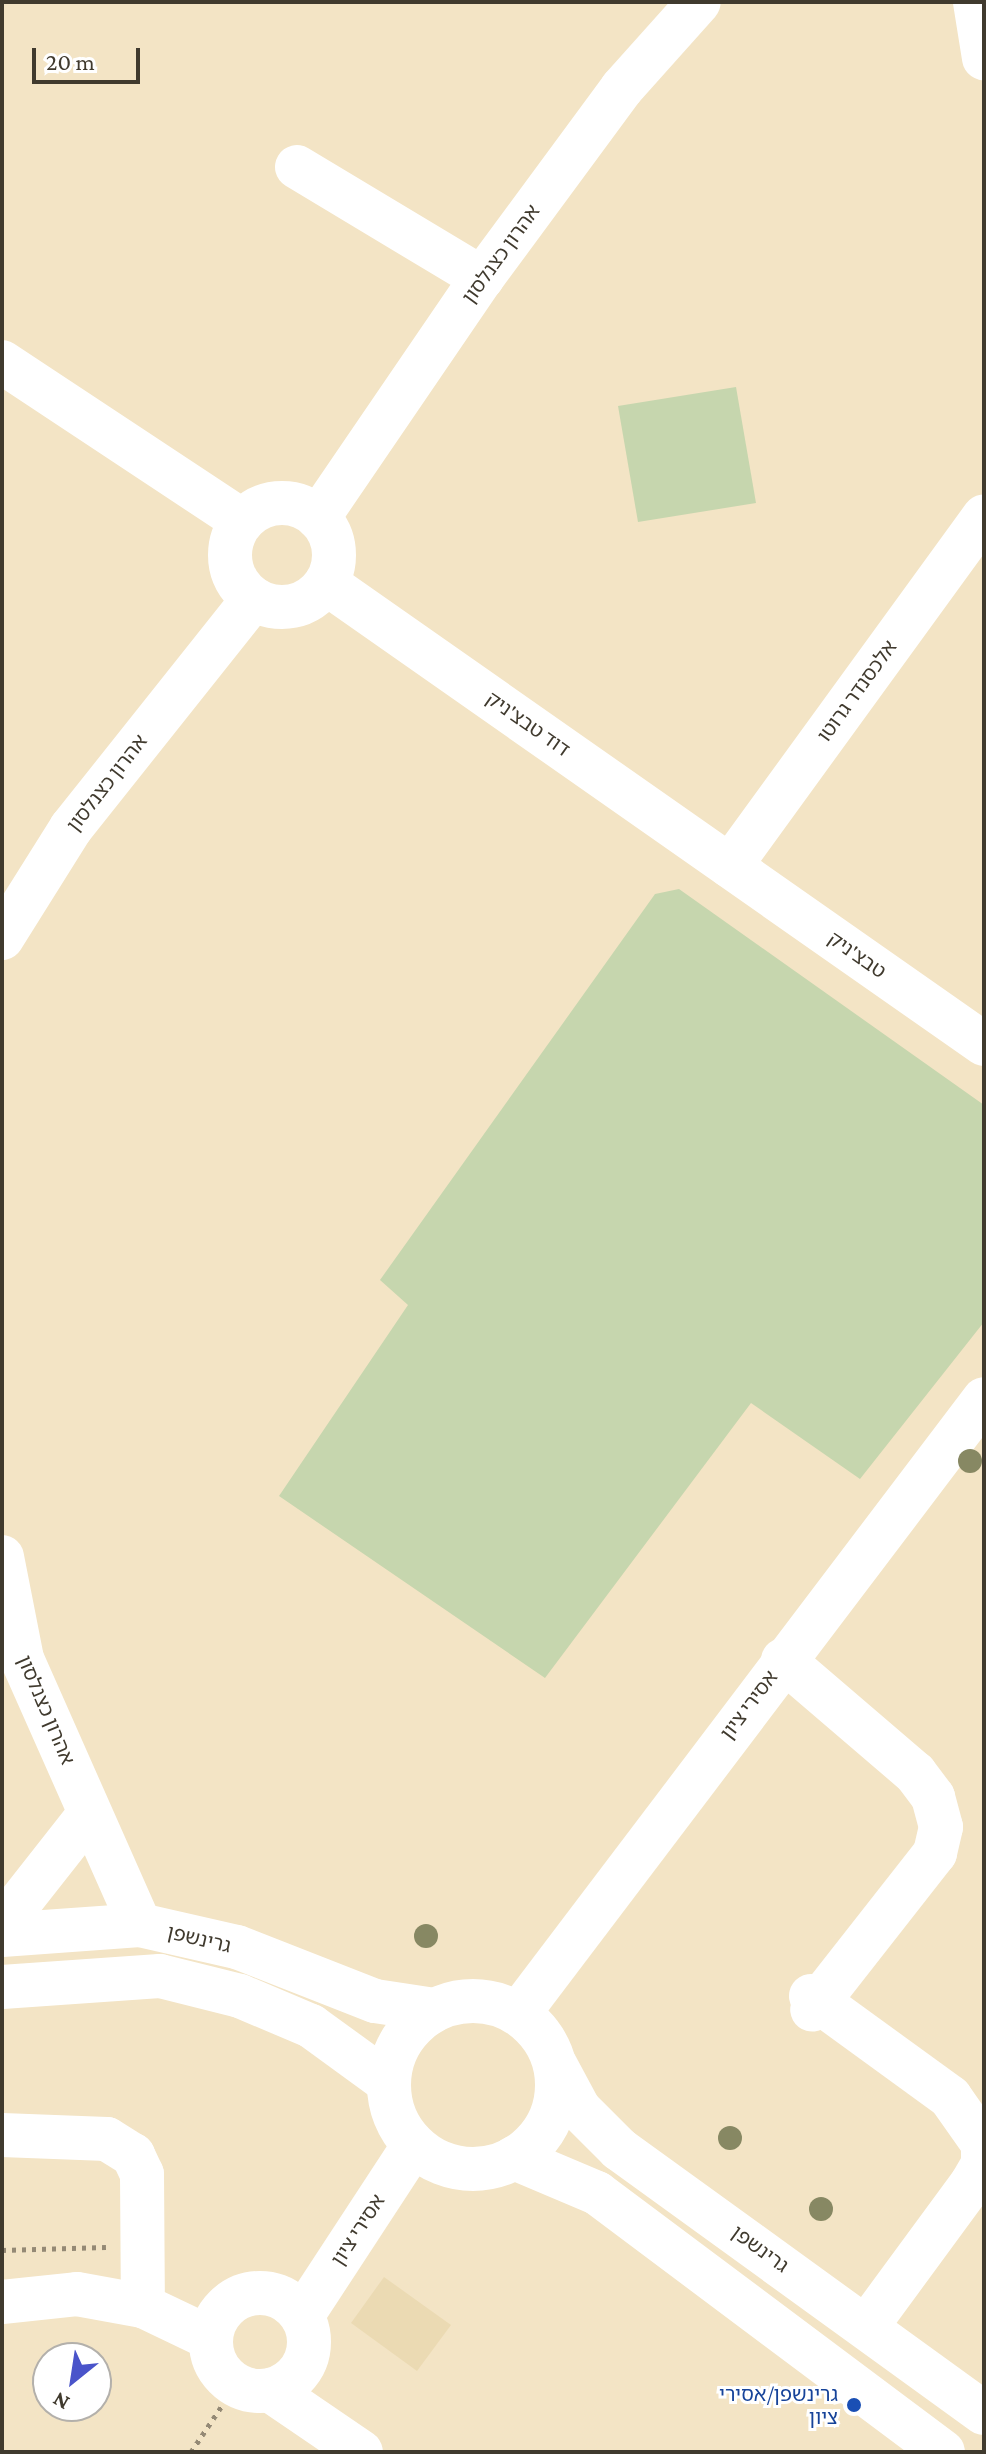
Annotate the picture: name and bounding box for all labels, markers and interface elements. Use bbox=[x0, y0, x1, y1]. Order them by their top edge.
scale bar bbox=[36, 32, 144, 82]
text: 20 m bbox=[46, 48, 95, 75]
street label: אהרון כצנלסון bbox=[457, 200, 545, 308]
street label: אלכסנדר גרוטו bbox=[812, 636, 902, 746]
street label: דוד טבצ'ניק bbox=[481, 686, 575, 762]
street label: אהרון כצנלסון bbox=[62, 730, 152, 836]
street label: טבצ'ניק bbox=[823, 926, 891, 984]
street label: אהרון כצנלסון bbox=[12, 1652, 80, 1768]
street label: אסירי ציון bbox=[715, 1666, 783, 1744]
street label: גרינשפן bbox=[165, 1920, 233, 1958]
street label: אסירי ציון bbox=[326, 2190, 390, 2270]
street label: גרינשפן bbox=[727, 2220, 793, 2278]
north arrow bbox=[32, 2342, 112, 2422]
place label: גרינשפן/אסירי ציון bbox=[719, 2382, 838, 2429]
text: N bbox=[48, 2387, 73, 2416]
marker: גרינשפן/אסירי ציון bbox=[845, 2396, 863, 2414]

